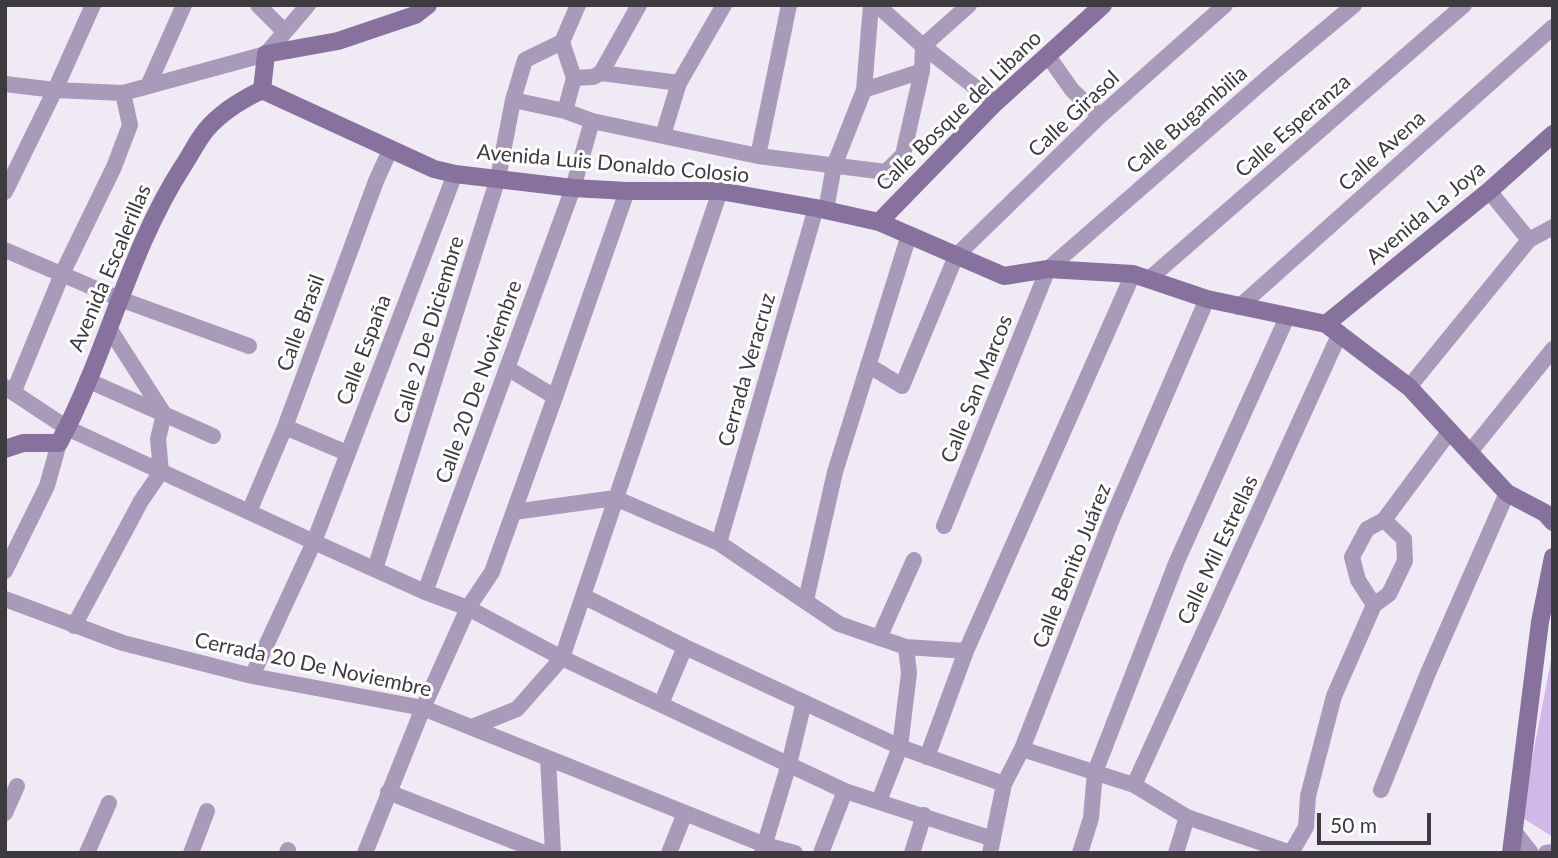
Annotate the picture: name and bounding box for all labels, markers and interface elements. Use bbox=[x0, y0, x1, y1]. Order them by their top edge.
street label: Calle Bosque del Libano bbox=[871, 26, 1047, 196]
street label: Calle Bugambilia bbox=[1121, 61, 1253, 179]
street label: Calle Girasol bbox=[1023, 66, 1125, 162]
street label: Calle Esperanza bbox=[1230, 69, 1356, 183]
street label: Calle Avena bbox=[1333, 106, 1431, 196]
street label: Avenida Luis Donaldo Colosio bbox=[476, 140, 750, 188]
street label: Avenida La Joya bbox=[1362, 156, 1490, 270]
street label: Avenida Escalerillas bbox=[63, 181, 157, 355]
street label: Calle 2 De Diciembre bbox=[388, 233, 470, 427]
street label: Calle Brasil bbox=[272, 271, 330, 375]
street label: Calle 20 De Noviembre bbox=[430, 277, 528, 487]
street label: Cerrada Veracruz bbox=[713, 290, 781, 450]
street label: Calle España bbox=[331, 291, 397, 409]
street label: Calle San Marcos bbox=[936, 311, 1018, 467]
street label: Calle Mil Estrellas bbox=[1172, 471, 1264, 629]
street label: Calle Benito Juárez bbox=[1027, 480, 1117, 652]
street label: Cerrada 20 De Noviembre bbox=[192, 628, 434, 702]
scale bar bbox=[1320, 798, 1434, 842]
text: 50 m bbox=[1330, 812, 1377, 837]

